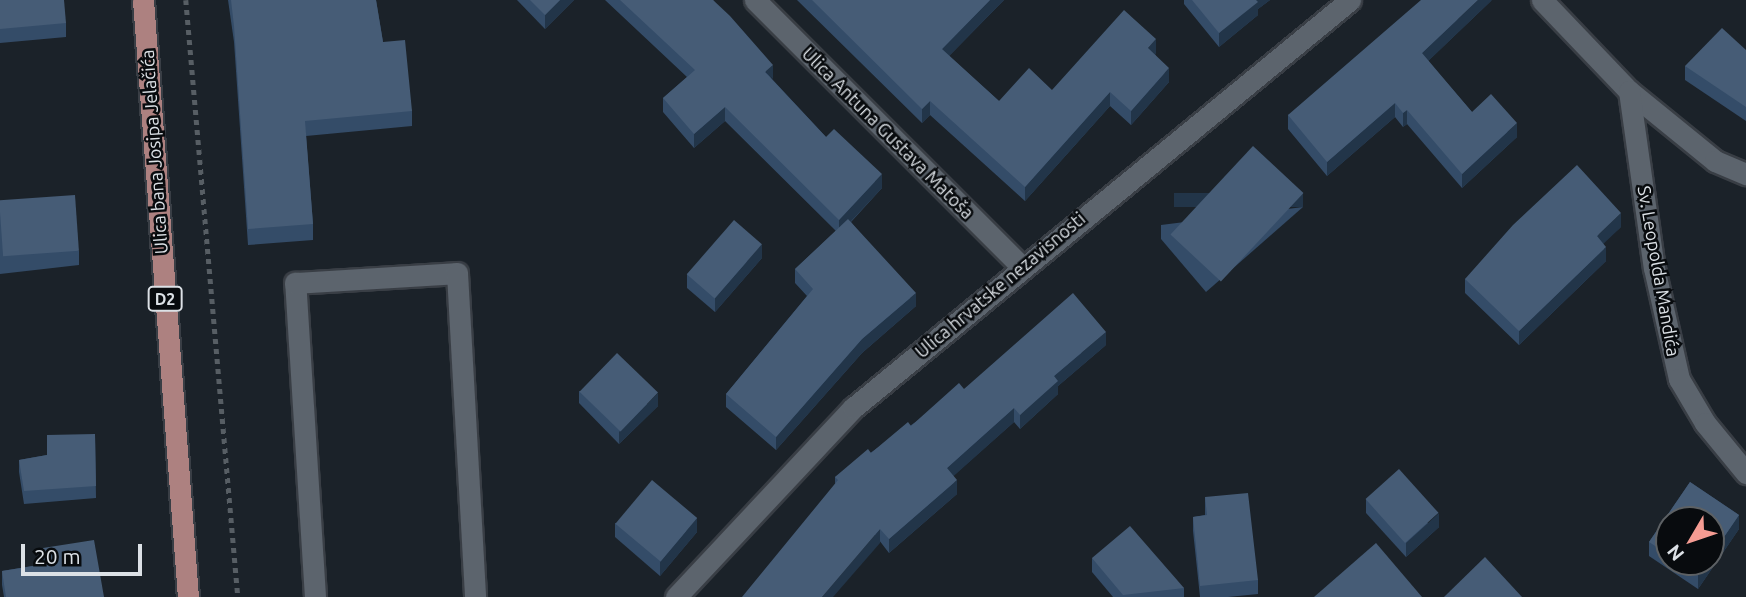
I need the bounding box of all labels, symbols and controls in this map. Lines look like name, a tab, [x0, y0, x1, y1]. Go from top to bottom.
street label: Ulica Antuna Gustava Matoša	[798, 43, 978, 223]
street label: Ulica bana Josipa Jelačića	[136, 49, 172, 255]
street label: Sv. Leopolda Mandića	[1633, 184, 1685, 358]
street label: Ulica hrvatske nezavisnosti	[911, 208, 1089, 362]
road number: D2	[148, 286, 182, 312]
north arrow	[1655, 506, 1725, 576]
scale bar	[24, 530, 145, 574]
text: N	[1662, 541, 1688, 565]
text: 20 m	[34, 544, 81, 568]

